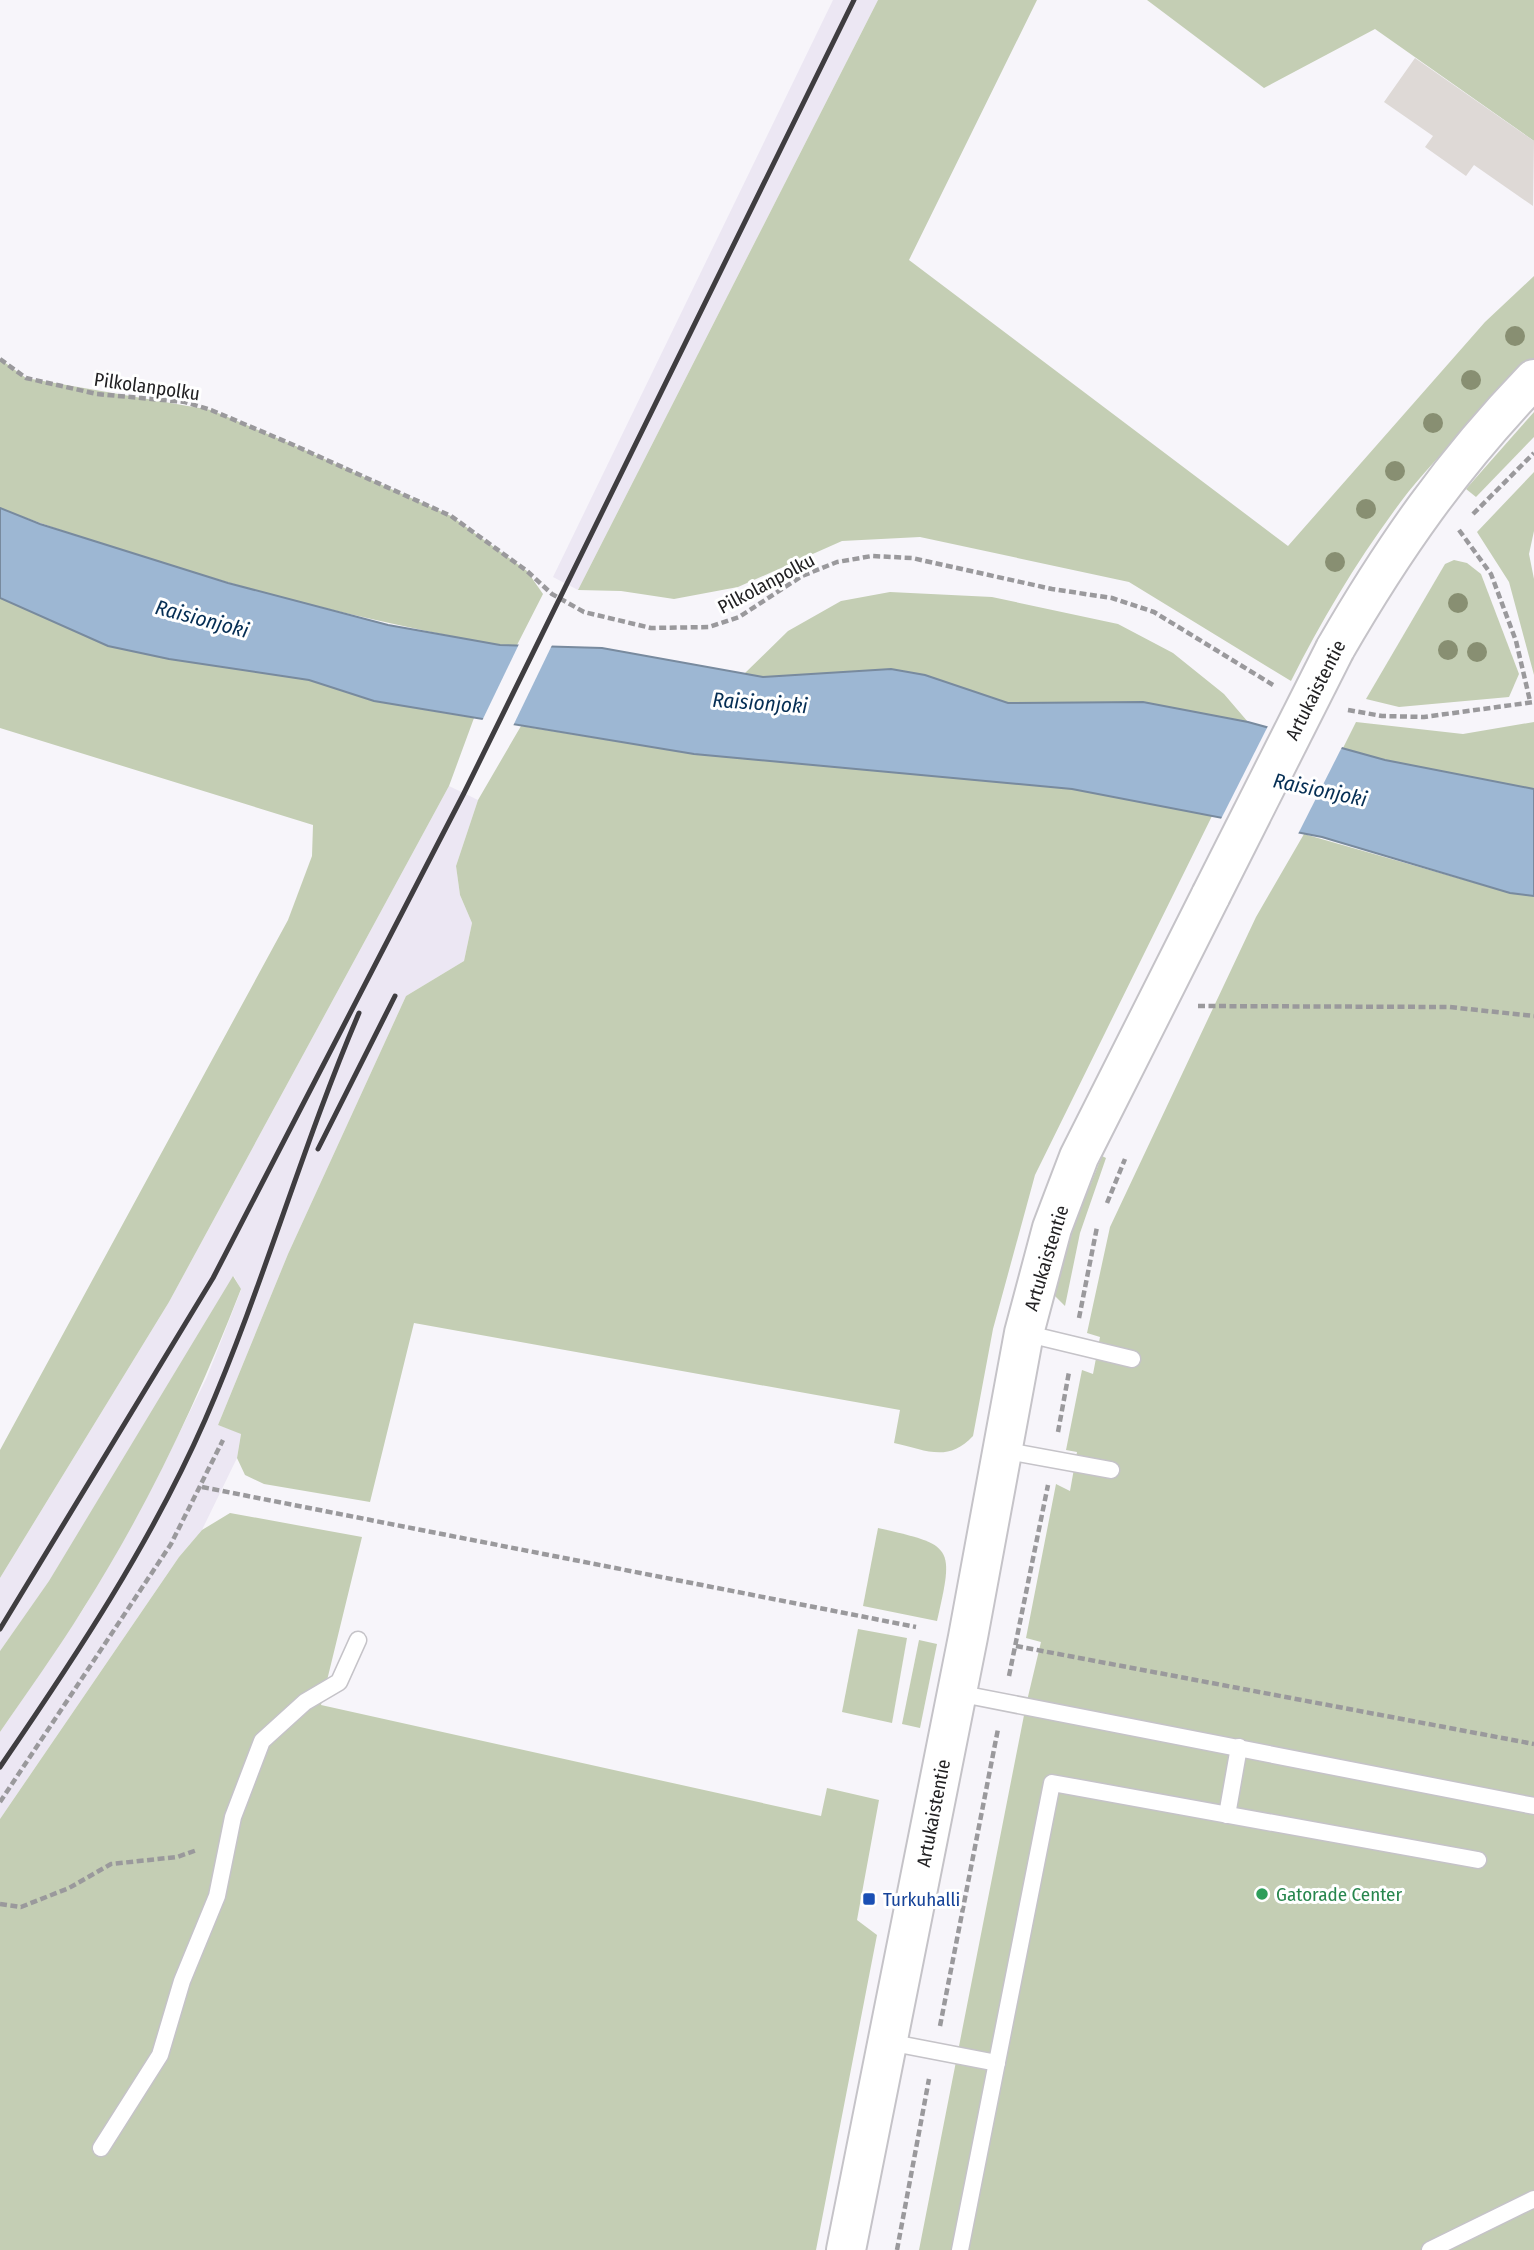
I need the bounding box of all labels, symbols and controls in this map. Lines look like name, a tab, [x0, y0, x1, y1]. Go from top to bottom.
street label: Pilkolanpolku	[93, 368, 201, 405]
street label: Pilkolanpolku	[714, 548, 819, 619]
water label: Raisionjoki	[153, 594, 252, 644]
street label: Artukaistentie	[1280, 636, 1350, 744]
water label: Raisionjoki	[712, 687, 809, 719]
water label: Raisionjoki	[1271, 767, 1370, 813]
street label: Artukaistentie	[1020, 1203, 1073, 1314]
street label: Artukaistentie	[912, 1757, 955, 1869]
place label: Gatorade Center	[1276, 1883, 1402, 1906]
marker: Gatorade Center	[1254, 1886, 1270, 1902]
place label: Turkuhalli	[883, 1888, 960, 1911]
marker: Turkuhalli	[861, 1891, 877, 1907]

